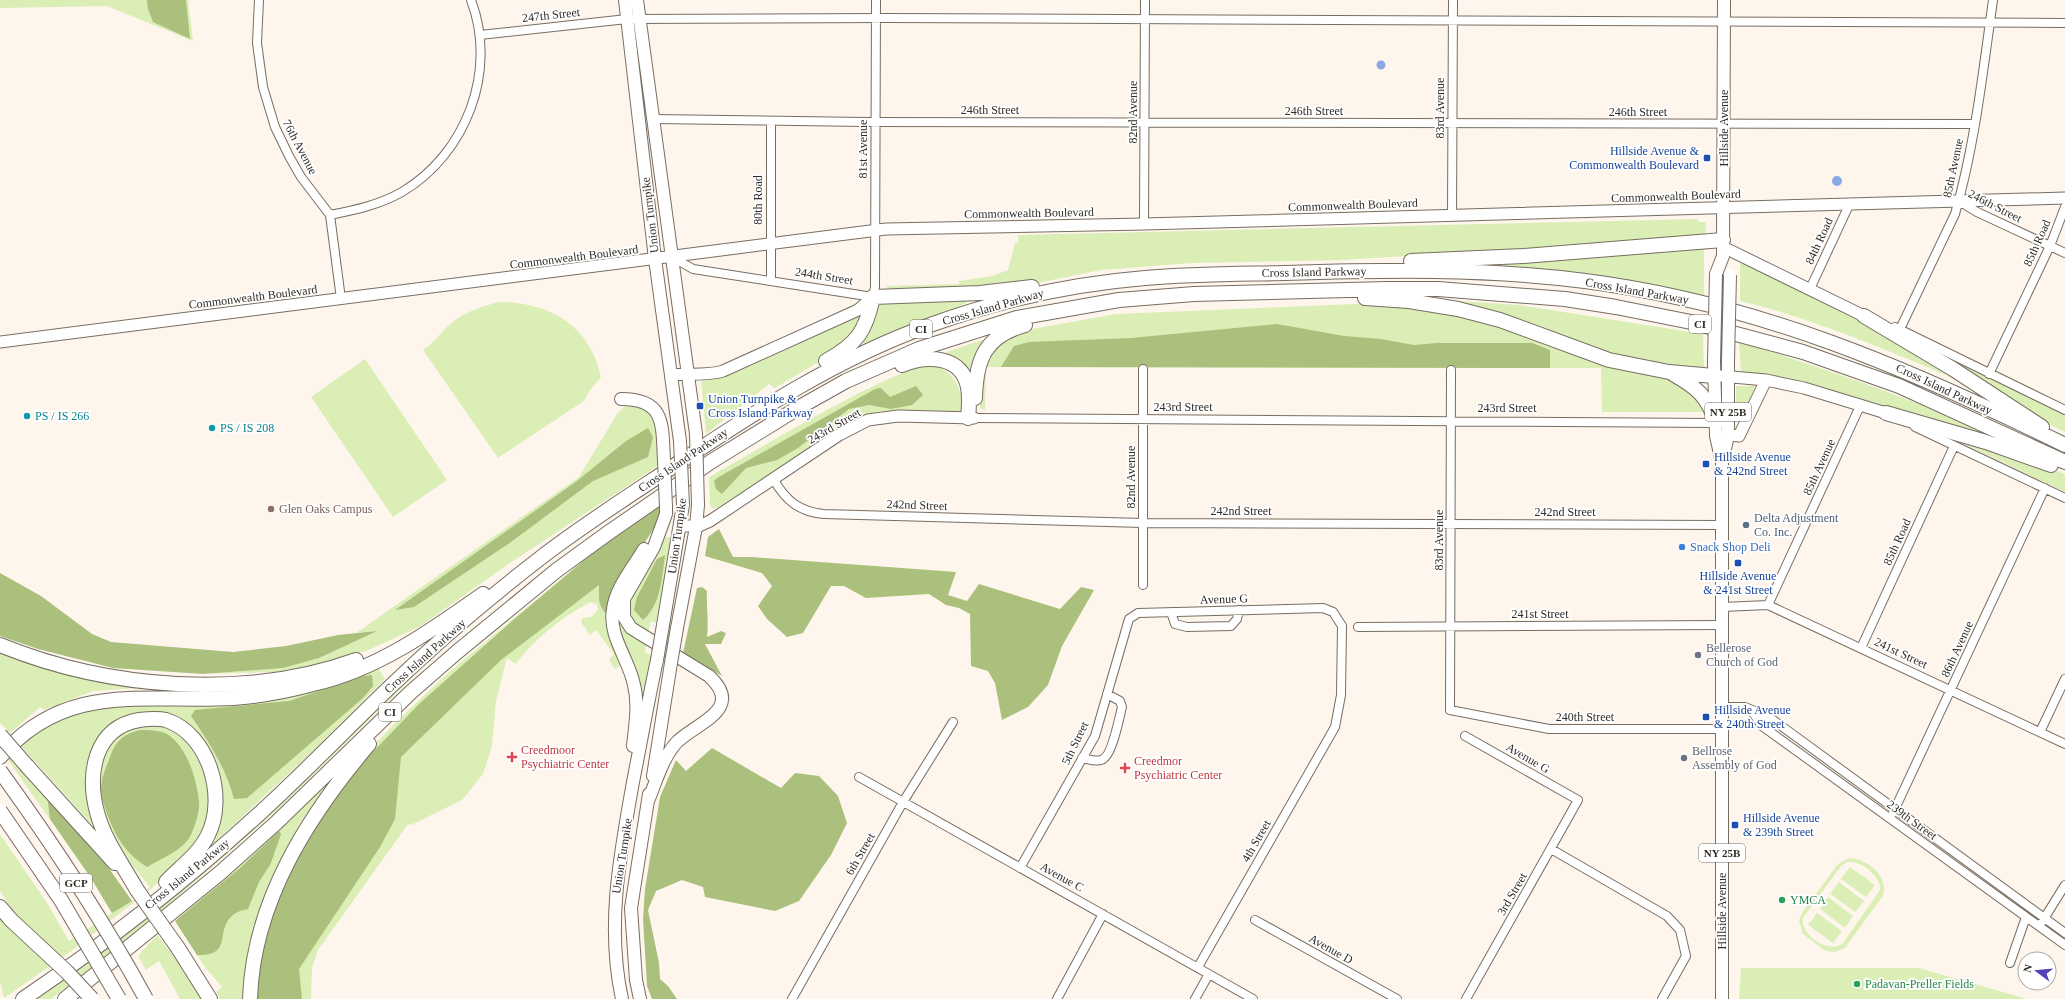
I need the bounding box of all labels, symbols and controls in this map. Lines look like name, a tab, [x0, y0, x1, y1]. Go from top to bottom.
street label: 247th Street	[521, 5, 581, 25]
street label: 83rd Avenue	[1433, 78, 1447, 138]
street label: 82nd Avenue	[1126, 81, 1140, 143]
street label: Hillside Avenue	[1717, 90, 1731, 166]
street label: 246th Street	[961, 103, 1020, 117]
street label: 246th Street	[1285, 104, 1344, 118]
street label: 246th Street	[1609, 105, 1668, 119]
street label: 76th Avenue	[280, 117, 320, 177]
street label: 81st Avenue	[856, 120, 870, 178]
street label: 85th Avenue	[1940, 137, 1966, 199]
place label: Hillside Avenue & Commonwealth Boulevard	[1569, 144, 1700, 172]
marker: Hillside Avenue & Commonwealth Boulevard	[1702, 153, 1712, 163]
street label: 80th Road	[751, 175, 765, 225]
street label: Union Turnpike	[638, 176, 662, 254]
street label: Commonwealth Boulevard	[1611, 187, 1741, 205]
street label: 246th Street	[1966, 187, 2025, 226]
street label: Commonwealth Boulevard	[1288, 196, 1418, 214]
street label: Commonwealth Boulevard	[964, 205, 1094, 221]
street label: 84th Road	[1802, 216, 1836, 266]
street label: 85th Road	[2021, 217, 2053, 269]
street label: Commonwealth Boulevard	[509, 242, 639, 272]
street label: Cross Island Parkway	[1262, 264, 1366, 280]
street label: 244th Street	[794, 265, 855, 288]
street label: Cross Island Parkway	[1584, 275, 1690, 307]
street label: Commonwealth Boulevard	[188, 282, 318, 312]
street label: Cross Island Parkway	[941, 286, 1045, 328]
road number: CI	[1689, 315, 1711, 333]
road number: CI	[910, 320, 932, 338]
street label: Cross Island Parkway	[1894, 361, 1994, 417]
place label: Union Turnpike & Cross Island Parkway	[708, 392, 813, 420]
street label: 243rd Street	[1154, 400, 1213, 414]
marker: Union Turnpike & Cross Island Parkway	[695, 401, 705, 411]
street label: 243rd Street	[1478, 401, 1537, 415]
road number: NY 25B	[1705, 403, 1751, 421]
street label: 243rd Street	[805, 405, 864, 447]
place label: PS / IS 266	[35, 409, 89, 423]
marker: PS / IS 266	[22, 411, 32, 421]
place label: PS / IS 208	[220, 421, 274, 435]
marker: PS / IS 208	[207, 423, 217, 433]
street label: Cross Island Parkway	[636, 425, 730, 495]
street label: 85th Avenue	[1800, 437, 1838, 497]
street label: 82nd Avenue	[1124, 446, 1138, 508]
place label: Hillside Avenue & 242nd Street	[1714, 450, 1791, 478]
marker: Hillside Avenue & 242nd Street	[1701, 459, 1711, 469]
street label: Union Turnpike	[665, 497, 689, 575]
street label: 242nd Street	[886, 497, 948, 513]
place label: Glen Oaks Campus	[279, 502, 373, 516]
marker: Glen Oaks Campus	[266, 504, 276, 514]
street label: 242nd Street	[1211, 504, 1272, 518]
street label: 242nd Street	[1535, 505, 1596, 519]
street label: 83rd Avenue	[1432, 510, 1446, 570]
place label: Delta Adjustment Co. Inc.	[1754, 511, 1839, 539]
street label: 85th Road	[1880, 517, 1914, 567]
marker: Delta Adjustment Co. Inc.	[1741, 520, 1751, 530]
place label: Snack Shop Deli	[1690, 540, 1771, 554]
marker: Snack Shop Deli	[1677, 542, 1687, 552]
marker: Hillside Avenue & 241st Street	[1733, 558, 1743, 568]
place label: Hillside Avenue & 241st Street	[1700, 569, 1776, 597]
street label: Avenue G	[1200, 591, 1249, 607]
street label: 241st Street	[1512, 607, 1569, 621]
street label: Cross Island Parkway	[381, 616, 469, 696]
street label: 86th Avenue	[1938, 619, 1976, 679]
street label: 241st Street	[1872, 635, 1930, 672]
place label: Bellerose Church of God	[1706, 641, 1778, 669]
marker: Bellerose Church of God	[1693, 650, 1703, 660]
road number: CI	[379, 703, 401, 721]
place label: Hillside Avenue & 240th Street	[1714, 703, 1791, 731]
street label: 240th Street	[1556, 710, 1615, 724]
marker: Hillside Avenue & 240th Street	[1701, 712, 1711, 722]
street label: 5th Street	[1059, 719, 1092, 767]
street label: Avenue G	[1504, 740, 1553, 776]
place label: Creedmoor Psychiatric Center	[521, 743, 609, 771]
place label: Bellrose Assembly of God	[1692, 744, 1777, 772]
marker: Creedmoor Psychiatric Center	[506, 751, 518, 763]
marker: Bellrose Assembly of God	[1679, 753, 1689, 763]
place label: Creedmor Psychiatric Center	[1134, 754, 1222, 782]
marker: Creedmor Psychiatric Center	[1119, 762, 1131, 774]
street label: 239th Street	[1884, 797, 1940, 843]
place label: Hillside Avenue & 239th Street	[1743, 811, 1820, 839]
street label: Union Turnpike	[609, 817, 635, 895]
street label: 4th Street	[1238, 817, 1274, 865]
marker: Hillside Avenue & 239th Street	[1730, 820, 1740, 830]
street label: 6th Street	[842, 830, 878, 878]
street label: Cross Island Parkway	[142, 836, 232, 912]
road number: NY 25B	[1699, 844, 1745, 862]
street label: Avenue C	[1038, 859, 1086, 895]
street label: 3rd Street	[1494, 870, 1530, 918]
street label: Hillside Avenue	[1715, 873, 1729, 949]
road number: GCP	[60, 874, 92, 892]
place label: YMCA	[1790, 893, 1826, 907]
marker: YMCA	[1777, 895, 1787, 905]
street label: Avenue D	[1307, 931, 1356, 967]
north arrow	[2017, 951, 2057, 991]
text: N	[2021, 963, 2034, 974]
place label: Padavan-Preller Fields	[1865, 977, 1974, 991]
marker: Padavan-Preller Fields	[1852, 979, 1862, 989]

